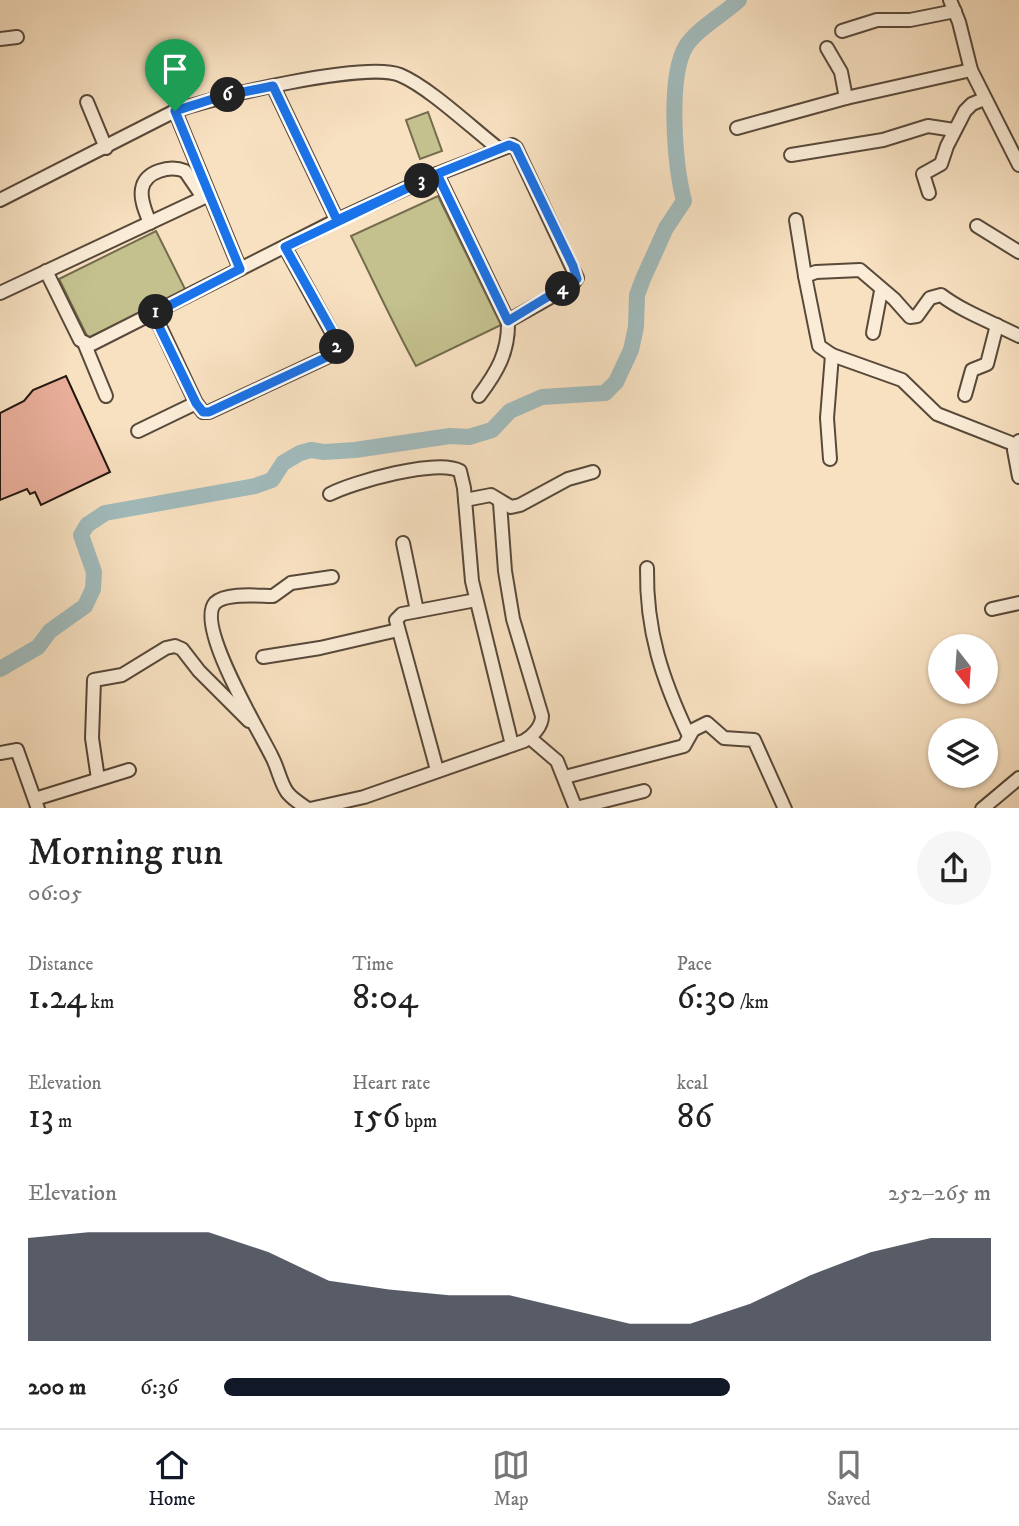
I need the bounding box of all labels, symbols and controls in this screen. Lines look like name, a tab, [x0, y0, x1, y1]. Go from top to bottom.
pin	[145, 39, 205, 111]
icon: arrive	[156, 50, 194, 88]
pin: 6	[210, 78, 246, 112]
text: 6	[223, 83, 232, 106]
pin: 3	[404, 164, 440, 198]
text: 3	[418, 169, 425, 192]
pin: 4	[546, 272, 580, 306]
text: 4	[557, 277, 568, 300]
pin: 1	[138, 294, 174, 330]
text: 1	[152, 300, 159, 323]
pin: 2	[320, 330, 354, 364]
text: 2	[332, 335, 341, 358]
north arrow	[928, 634, 998, 704]
map controls	[928, 634, 998, 788]
button: layers	[928, 718, 998, 788]
text: Morning run	[28, 829, 223, 877]
button: share	[917, 831, 991, 905]
text: 06:05	[28, 879, 82, 908]
text: Distance	[28, 953, 93, 976]
text: Time	[352, 953, 394, 976]
text: Pace	[677, 953, 712, 976]
text: 1.24	[28, 976, 86, 1020]
text: 8:04	[352, 976, 418, 1020]
text: 6:30	[677, 976, 736, 1020]
text: km	[86, 991, 114, 1014]
text: /km	[736, 991, 769, 1014]
text: Elevation	[28, 1072, 102, 1095]
text: Heart rate	[352, 1072, 430, 1095]
text: kcal	[677, 1072, 708, 1095]
text: 13	[28, 1095, 54, 1139]
text: 156	[352, 1095, 401, 1139]
text: 86	[677, 1095, 712, 1139]
text: m	[54, 1110, 72, 1133]
text: bpm	[401, 1110, 437, 1133]
text: Elevation	[28, 1179, 117, 1208]
text: 252–265 m	[888, 1179, 991, 1208]
text: 200 m	[28, 1373, 86, 1402]
text: 6:36	[140, 1373, 179, 1402]
tab: Home	[148, 1446, 195, 1511]
tab: Map	[492, 1446, 530, 1511]
tab: Saved	[827, 1446, 871, 1511]

